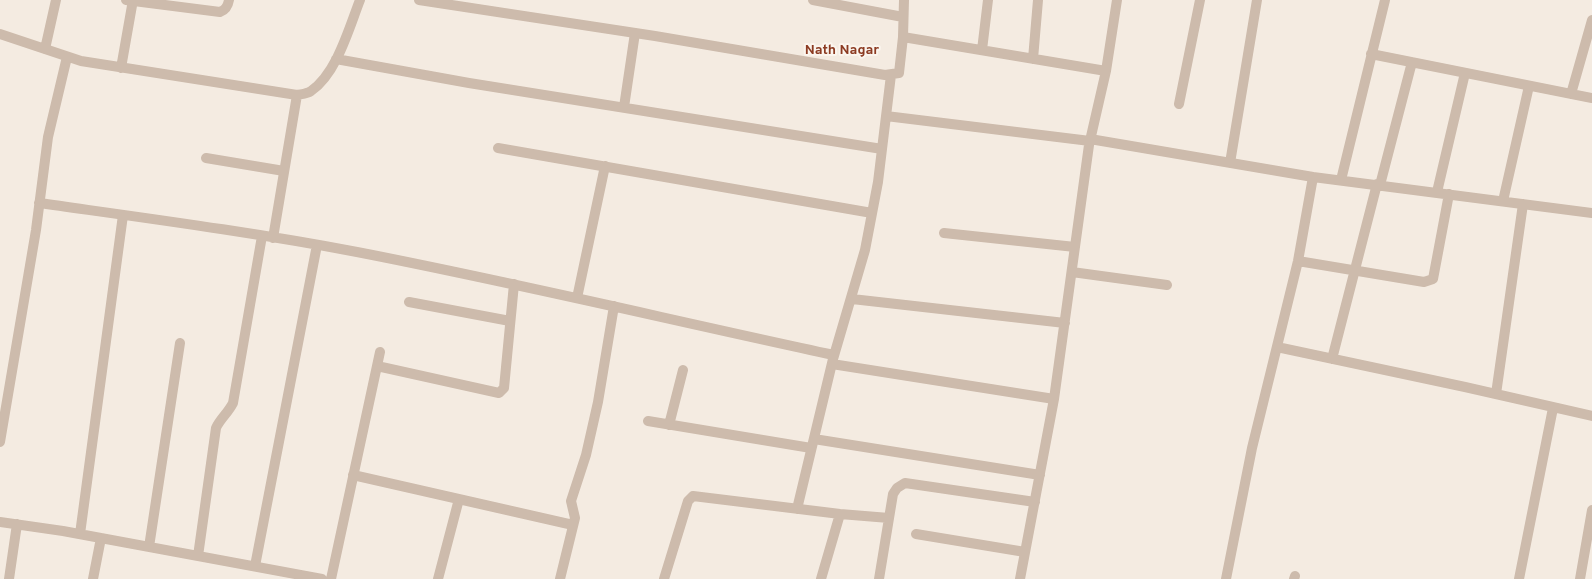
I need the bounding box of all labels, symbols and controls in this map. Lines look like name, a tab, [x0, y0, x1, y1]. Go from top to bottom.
district label: Nath Nagar	[805, 43, 879, 59]

